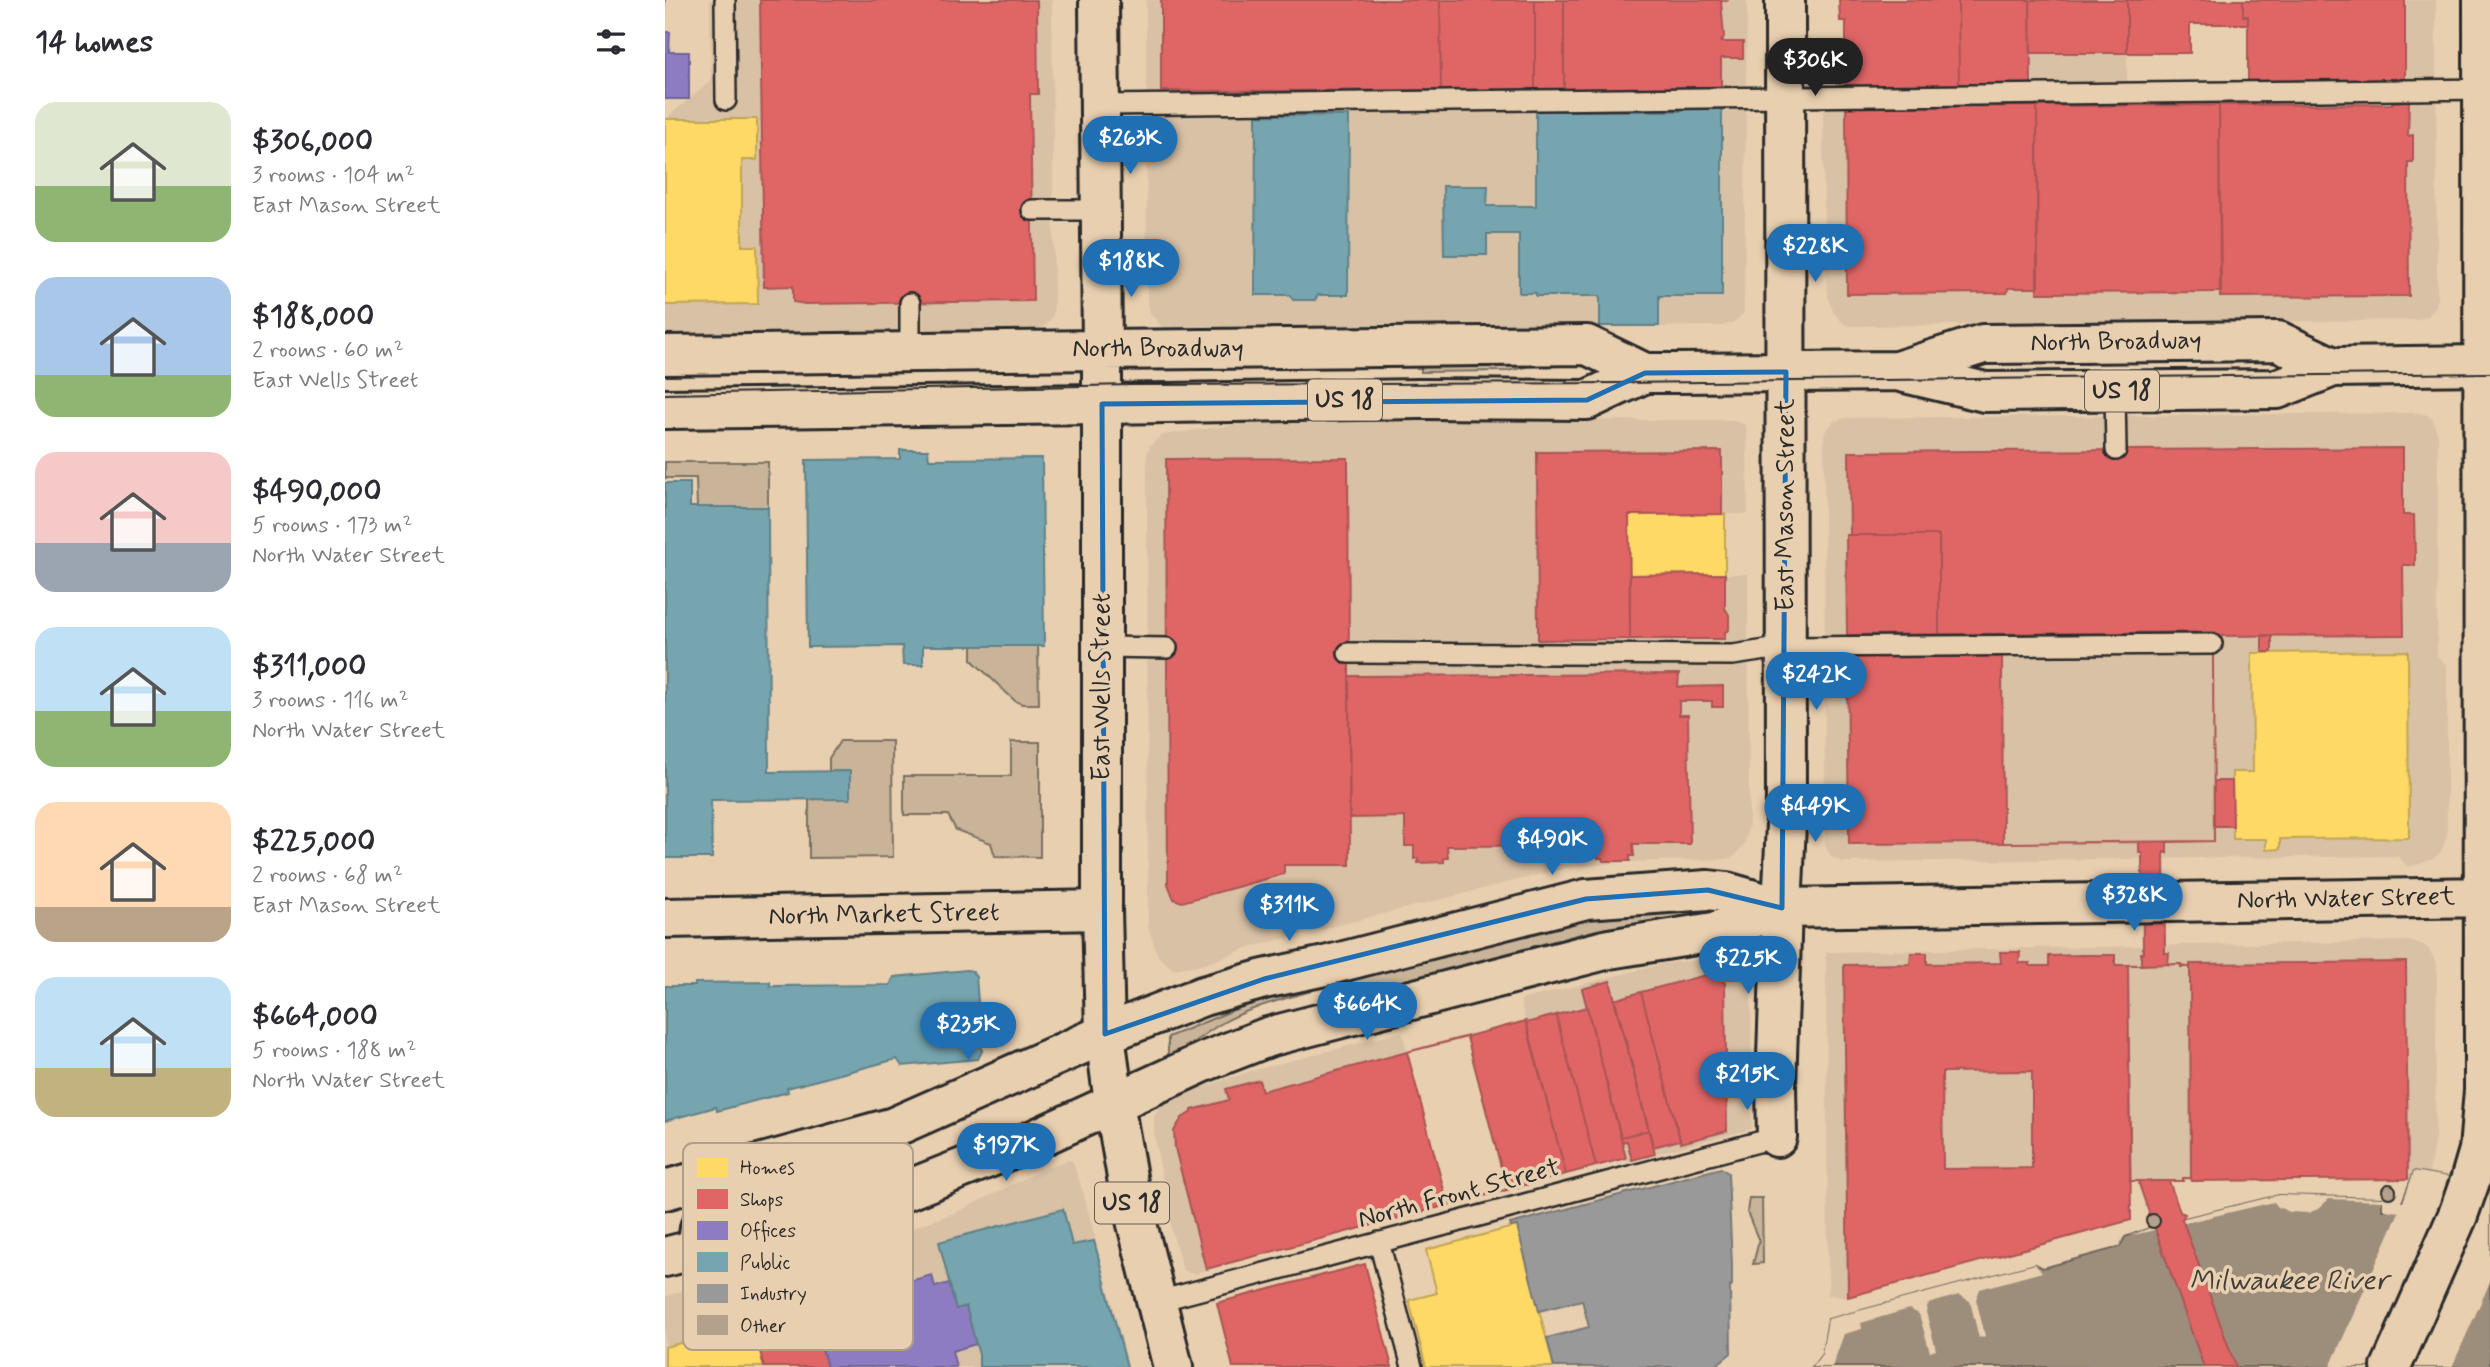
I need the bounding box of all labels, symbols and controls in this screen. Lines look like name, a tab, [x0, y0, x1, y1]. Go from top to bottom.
text: 14 homes	[35, 23, 153, 62]
icon: filters	[592, 23, 630, 61]
pin: $306K	[1766, 38, 1864, 98]
text: $306K	[1783, 46, 1847, 76]
pin: $263K	[1081, 116, 1179, 176]
text: $306,000	[252, 122, 373, 161]
text: $263K	[1098, 124, 1162, 154]
icon: home	[91, 130, 175, 214]
text: 3 rooms · 104 m²	[252, 161, 415, 191]
text: East Mason Street	[252, 191, 441, 221]
pin: $228K	[1766, 224, 1864, 284]
text: $228K	[1782, 232, 1848, 262]
pin: $188K	[1082, 240, 1180, 299]
text: $188K	[1098, 247, 1164, 277]
text: $188,000	[252, 297, 374, 336]
icon: home	[91, 305, 175, 389]
street label: North Broadway	[2030, 324, 2202, 360]
street label: North Broadway	[1072, 332, 1244, 366]
text: 2 rooms · 60 m²	[252, 336, 404, 366]
text: East Wells Street	[252, 366, 418, 396]
road number: US 18	[2085, 370, 2159, 412]
road number: US 18	[1308, 380, 1382, 421]
street label: East Mason Street	[1769, 398, 1803, 612]
text: $490,000	[252, 472, 381, 511]
icon: home	[91, 480, 175, 564]
text: 5 rooms · 173 m²	[252, 511, 412, 541]
text: North Water Street	[252, 541, 445, 571]
street label: East Wells Street	[1085, 593, 1119, 781]
text: $311,000	[252, 647, 366, 686]
pin: $242K	[1767, 652, 1865, 712]
icon: home	[91, 655, 175, 739]
text: $242K	[1782, 660, 1850, 690]
text: 3 rooms · 116 m²	[252, 686, 409, 716]
text: North Water Street	[252, 716, 445, 746]
pin: $449K	[1766, 784, 1864, 844]
text: $449K	[1780, 792, 1850, 822]
pin: $490K	[1503, 818, 1601, 877]
text: $225,000	[252, 822, 375, 861]
text: $490K	[1517, 825, 1587, 855]
icon: home	[91, 830, 175, 914]
text: 2 rooms · 68 m²	[252, 861, 403, 891]
pin: $328K	[2085, 874, 2183, 933]
street label: North Water Street	[2237, 880, 2455, 918]
text: $328K	[2102, 881, 2166, 911]
pin: $311K	[1240, 884, 1338, 943]
text: East Mason Street	[252, 891, 441, 921]
text: $311K	[1260, 891, 1319, 921]
street label: North Market Street	[768, 896, 1000, 934]
pin: $225K	[1699, 936, 1797, 996]
text: $225K	[1715, 944, 1781, 974]
pin: $664K	[1318, 982, 1416, 1042]
text: $664K	[1333, 990, 1401, 1020]
text: $664,000	[252, 997, 378, 1036]
pin: $235K	[919, 1002, 1017, 1062]
icon: home	[91, 1005, 175, 1089]
text: $235K	[936, 1010, 1000, 1040]
text: 5 rooms · 188 m²	[252, 1036, 416, 1066]
pin: $215K	[1698, 1052, 1796, 1112]
text: $215K	[1715, 1060, 1779, 1090]
text: North Water Street	[252, 1066, 445, 1096]
pin: $197K	[957, 1124, 1055, 1183]
text: $197K	[973, 1131, 1039, 1161]
legend	[683, 1143, 913, 1350]
street label: North Front Street	[1354, 1151, 1564, 1237]
text: Homes	[740, 1156, 795, 1181]
road number: US 18	[1095, 1182, 1169, 1224]
text: Shops	[740, 1188, 783, 1213]
text: Offices	[740, 1219, 796, 1244]
text: Public	[740, 1251, 791, 1276]
water label: Milwaukee River	[2189, 1263, 2393, 1300]
text: Industry	[740, 1282, 807, 1307]
text: Other	[740, 1314, 786, 1339]

